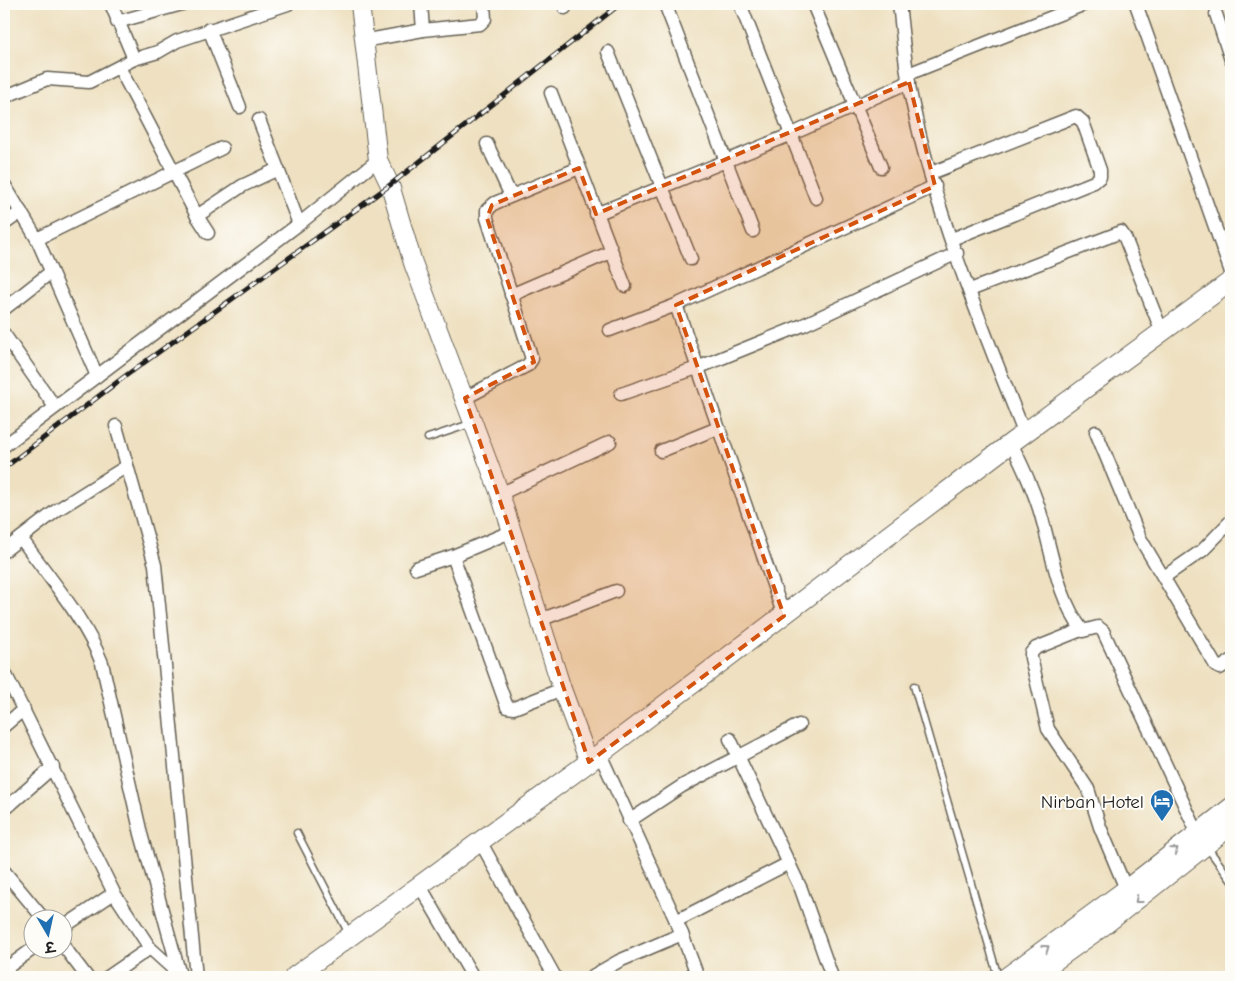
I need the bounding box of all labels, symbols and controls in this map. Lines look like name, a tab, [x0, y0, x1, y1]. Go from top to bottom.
hotel icon: Nirban Hotel	[1149, 788, 1175, 822]
place label: Nirban Hotel	[1041, 791, 1144, 813]
one-way arrow	[1169, 848, 1178, 856]
one-way arrow	[1135, 894, 1144, 902]
north arrow	[22, 908, 72, 958]
text: उ	[42, 937, 58, 956]
one-way arrow	[1040, 946, 1049, 954]

